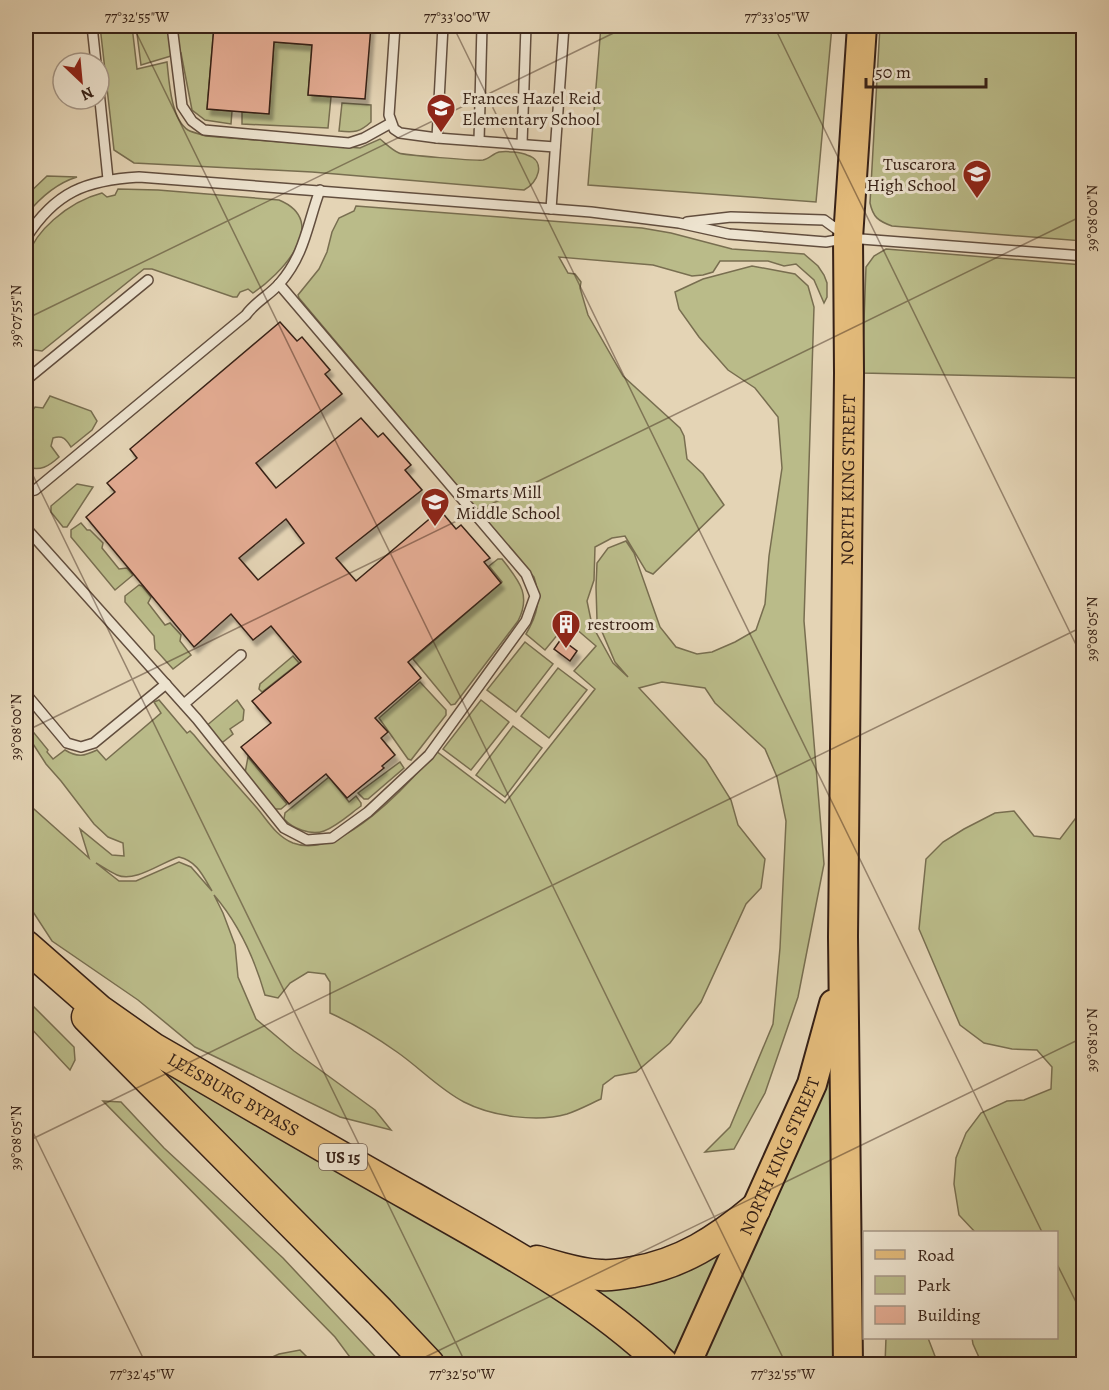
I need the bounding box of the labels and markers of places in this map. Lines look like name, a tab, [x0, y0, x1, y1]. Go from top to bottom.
place label: Frances Hazel Reid Elementary School	[462, 86, 602, 131]
school or university icon: Frances Hazel Reid Elementary School	[425, 92, 457, 134]
place label: Tuscarora High School	[867, 152, 957, 197]
school or university icon: Tuscarora High School	[961, 158, 993, 200]
place label: Smarts Mill Middle School	[456, 480, 561, 525]
school or university icon: Smarts Mill Middle School	[419, 486, 451, 528]
building icon: restroom	[550, 608, 582, 650]
place label: restroom	[587, 612, 655, 636]

